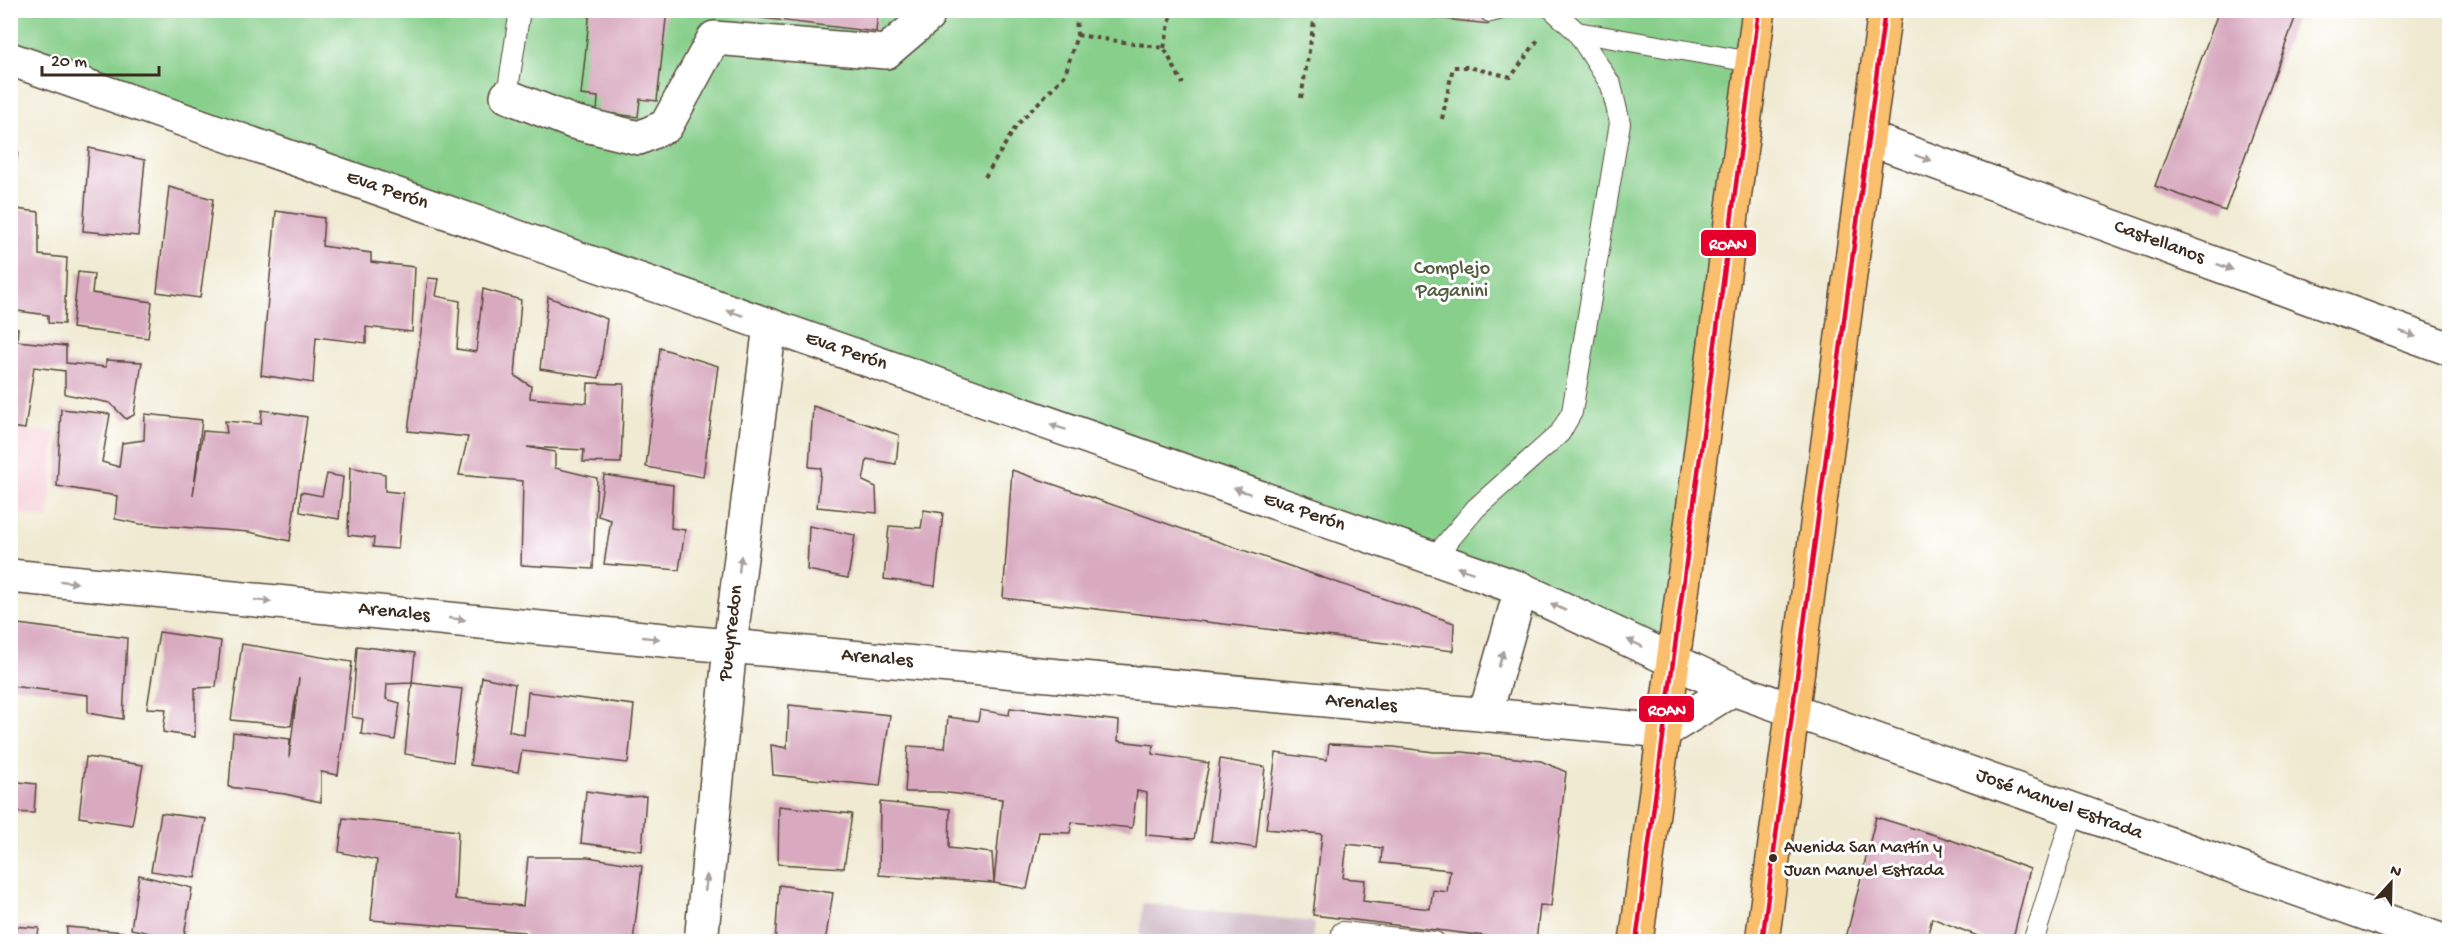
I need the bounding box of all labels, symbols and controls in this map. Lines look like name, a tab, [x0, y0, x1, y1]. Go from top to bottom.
scale bar	[42, 39, 159, 77]
text: 20 m	[51, 52, 87, 73]
one-way arrow	[1914, 153, 1932, 163]
street label: Eva Perón	[343, 166, 432, 216]
street label: Castellanos	[2110, 216, 2208, 270]
line badge: ROAN	[1700, 229, 1757, 257]
text: ROAN	[1708, 237, 1748, 256]
park label: Complejo Paganini	[1414, 258, 1490, 304]
one-way arrow	[2216, 263, 2234, 273]
one-way arrow	[726, 308, 744, 317]
street label: Eva Perón	[802, 327, 891, 377]
one-way arrow	[2400, 329, 2418, 339]
one-way arrow	[1049, 421, 1067, 431]
one-way arrow	[1233, 486, 1251, 496]
street label: Eva Perón	[1260, 488, 1349, 538]
one-way arrow	[736, 555, 745, 574]
one-way arrow	[1456, 565, 1474, 575]
one-way arrow	[59, 577, 78, 587]
street label: Pueyrredon	[715, 583, 749, 683]
one-way arrow	[253, 596, 272, 606]
street label: Arenales	[357, 598, 432, 628]
one-way arrow	[1549, 602, 1567, 612]
one-way arrow	[447, 614, 466, 624]
one-way arrow	[642, 633, 661, 643]
one-way arrow	[1626, 638, 1643, 647]
street label: Arenales	[840, 644, 914, 674]
one-way arrow	[1497, 650, 1506, 668]
street label: Arenales	[1324, 689, 1398, 719]
line badge: ROAN	[1638, 695, 1695, 723]
text: ROAN	[1647, 703, 1687, 722]
street label: José Manuel Estrada	[1972, 764, 2146, 846]
place label: Avenida San Martín y Juan Manuel Estrada	[1784, 838, 1945, 882]
marker: Avenida San Martín y Juan Manuel Estrada	[1767, 852, 1779, 864]
north arrow	[2361, 853, 2421, 913]
text: N	[2387, 862, 2404, 883]
one-way arrow	[701, 874, 711, 893]

